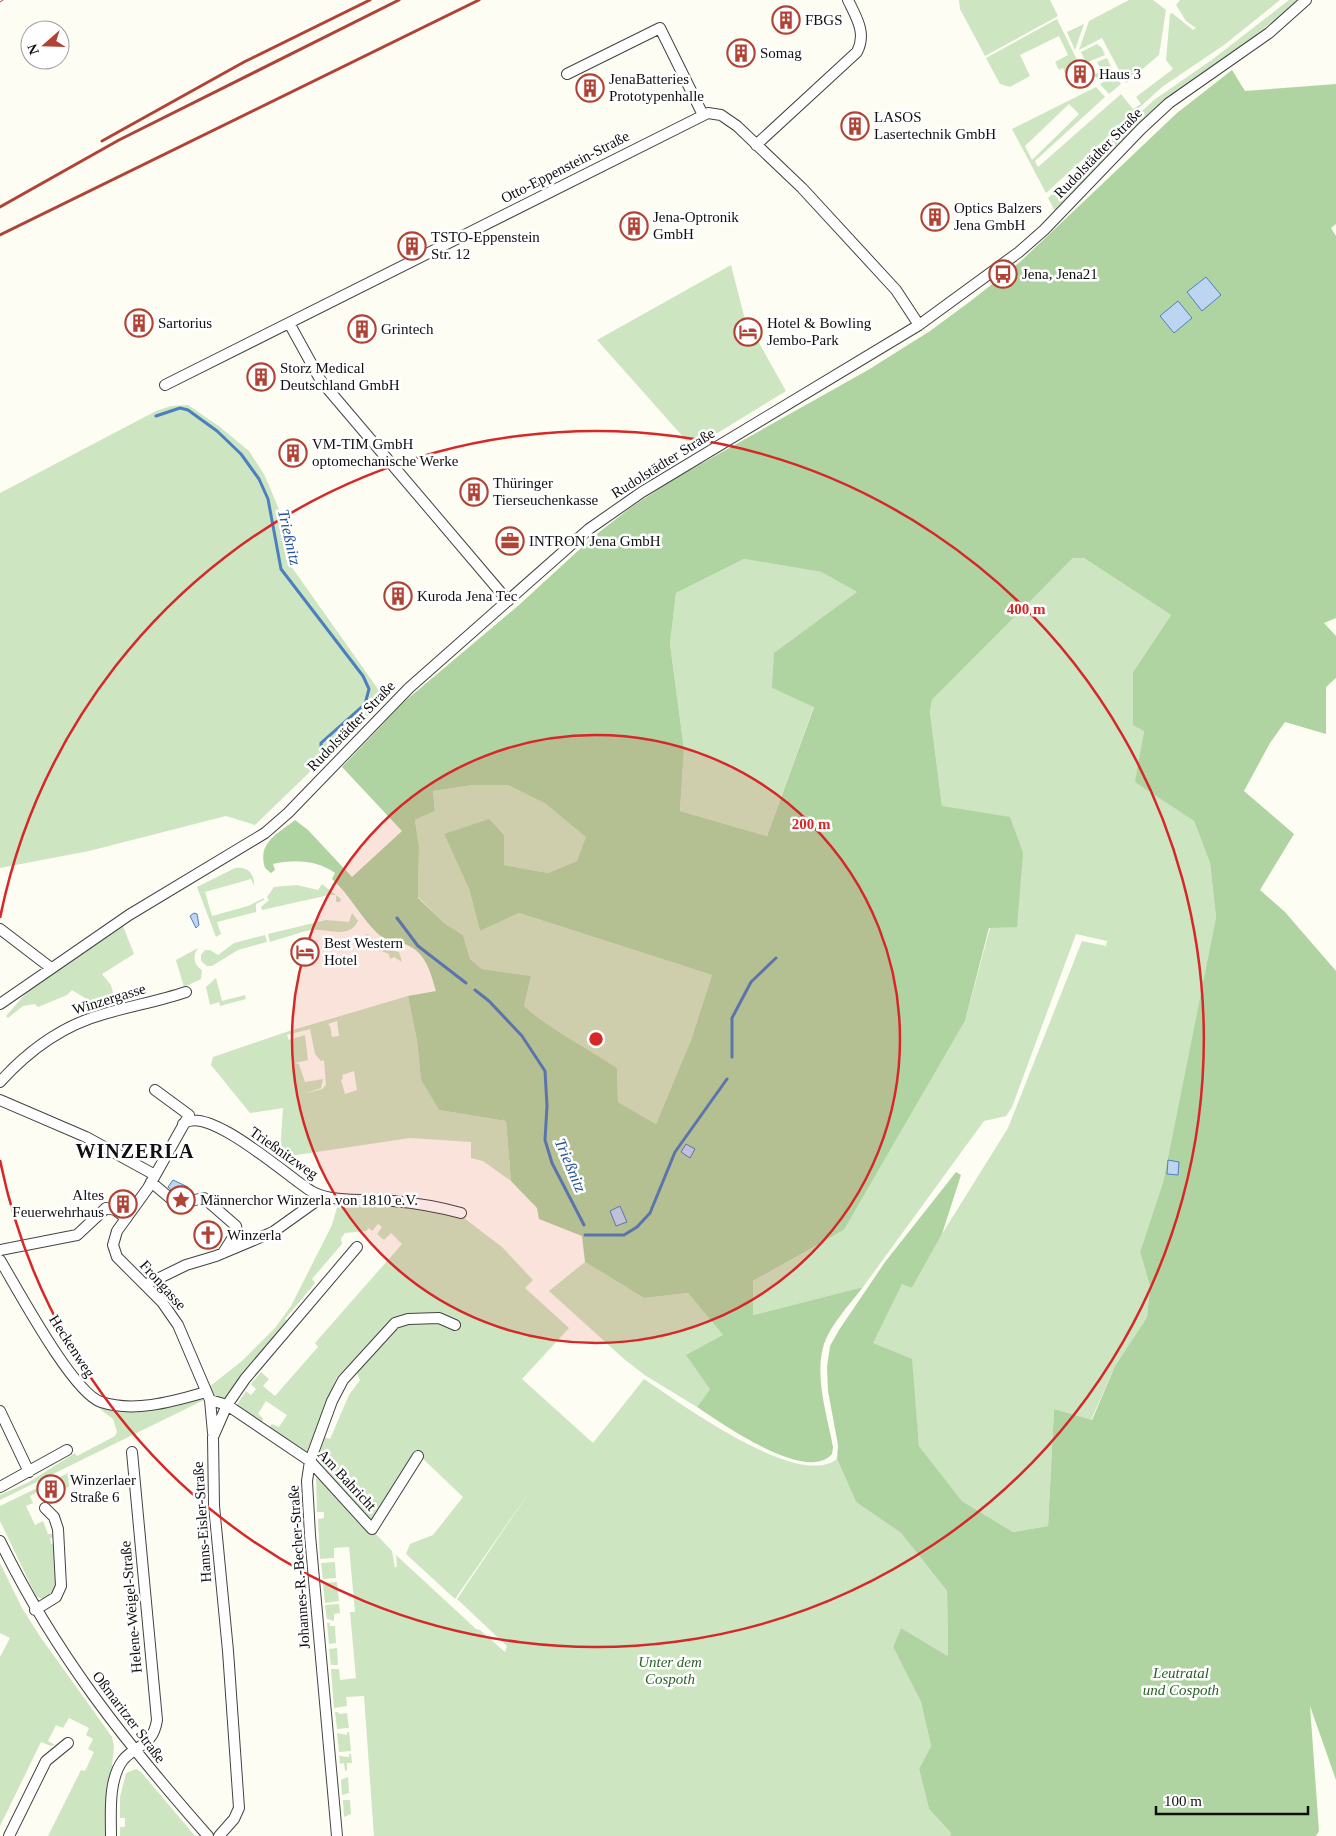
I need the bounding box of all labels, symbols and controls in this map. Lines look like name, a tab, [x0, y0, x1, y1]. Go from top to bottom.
building icon: FBGS	[771, 5, 801, 35]
place label: FBGS	[805, 12, 843, 28]
north arrow	[20, 20, 70, 70]
building icon: Somag	[726, 38, 756, 68]
text: N	[24, 42, 42, 57]
place label: Somag	[760, 45, 802, 61]
building icon: Haus 3	[1065, 59, 1095, 89]
place label: Haus 3	[1099, 66, 1141, 82]
place label: JenaBatteries Prototypenhalle	[609, 71, 704, 104]
building icon: JenaBatteries Prototypenhalle	[575, 73, 605, 103]
street label: Rudolstädter Straße	[1051, 104, 1145, 201]
place label: LASOS Lasertechnik GmbH	[874, 109, 996, 142]
building icon: LASOS Lasertechnik GmbH	[840, 111, 870, 141]
street label: Otto-Eppenstein-Straße	[498, 128, 632, 206]
place label: Optics Balzers Jena GmbH	[954, 200, 1042, 233]
building icon: Optics Balzers Jena GmbH	[920, 202, 950, 232]
place label: Jena-Optronik GmbH	[653, 209, 739, 242]
building icon: Jena-Optronik GmbH	[619, 211, 649, 241]
place label: TSTO-Eppenstein Str. 12	[431, 229, 540, 262]
building icon: TSTO-Eppenstein Str. 12	[397, 231, 427, 261]
bus stop icon: Jena, Jena21	[988, 259, 1018, 289]
place label: Jena, Jena21	[1022, 266, 1098, 282]
building icon: Sartorius	[124, 308, 154, 338]
building icon: Grintech	[347, 314, 377, 344]
place label: Sartorius	[158, 315, 212, 331]
place label: Hotel & Bowling Jembo-Park	[767, 315, 872, 348]
hotel icon: Hotel & Bowling Jembo-Park	[733, 317, 763, 347]
place label: Grintech	[381, 321, 434, 337]
place label: Storz Medical Deutschland GmbH	[280, 360, 400, 393]
building icon: Storz Medical Deutschland GmbH	[246, 362, 276, 392]
street label: Rudolstädter Straße	[608, 425, 718, 501]
place label: VM-TIM GmbH optomechanische Werke	[312, 436, 459, 469]
building icon: VM-TIM GmbH optomechanische Werke	[278, 438, 308, 468]
place label: Thüringer Tierseuchenkasse	[493, 475, 599, 508]
building icon: Thüringer Tierseuchenkasse	[459, 477, 489, 507]
water label: Trießnitz	[275, 507, 304, 568]
office icon: INTRON Jena GmbH	[495, 526, 525, 556]
place label: INTRON Jena GmbH	[529, 533, 661, 549]
building icon: Kuroda Jena Tec	[383, 581, 413, 611]
place label: Kuroda Jena Tec	[417, 588, 518, 604]
text: 400 m	[1007, 601, 1046, 617]
street label: Rudolstädter Straße	[304, 677, 398, 774]
text: 200 m	[792, 816, 831, 832]
place label: Best Western Hotel	[324, 935, 403, 968]
hotel icon: Best Western Hotel	[290, 937, 320, 967]
street label: Winzergasse	[70, 980, 148, 1018]
centre of rings	[587, 1030, 605, 1048]
street label: Trießnitzweg	[247, 1124, 322, 1183]
water label: Trießnitz	[552, 1136, 590, 1195]
district label: WINZERLA	[75, 1140, 195, 1162]
place icon: Männerchor Winzerla von 1810 e.V.	[166, 1185, 196, 1215]
place label: Altes Feuerwehrhaus	[12, 1187, 104, 1220]
building icon: Altes Feuerwehrhaus	[108, 1189, 138, 1219]
place label: Männerchor Winzerla von 1810 e.V.	[200, 1192, 418, 1208]
church icon: Winzerla	[193, 1220, 223, 1250]
place label: Winzerla	[227, 1227, 282, 1243]
street label: Frongasse	[137, 1257, 190, 1313]
street label: Heckenweg	[46, 1312, 98, 1380]
street label: Am Bahricht	[315, 1446, 380, 1515]
street label: Hanns-Eisler-Straße	[190, 1461, 214, 1583]
place label: Winzerlaer Straße 6	[70, 1472, 136, 1505]
building icon: Winzerlaer Straße 6	[36, 1474, 66, 1504]
street label: Johannes-R.-Becher-Straße	[285, 1484, 313, 1649]
street label: Helene-Weigel-Straße	[117, 1540, 145, 1674]
park label: Unter dem Cospoth	[638, 1654, 702, 1687]
park label: Leutratal und Cospoth	[1143, 1665, 1219, 1698]
street label: Oßmaritzer Straße	[89, 1668, 169, 1766]
scale bar	[1156, 1784, 1308, 1816]
text: 100 m	[1164, 1793, 1202, 1809]

